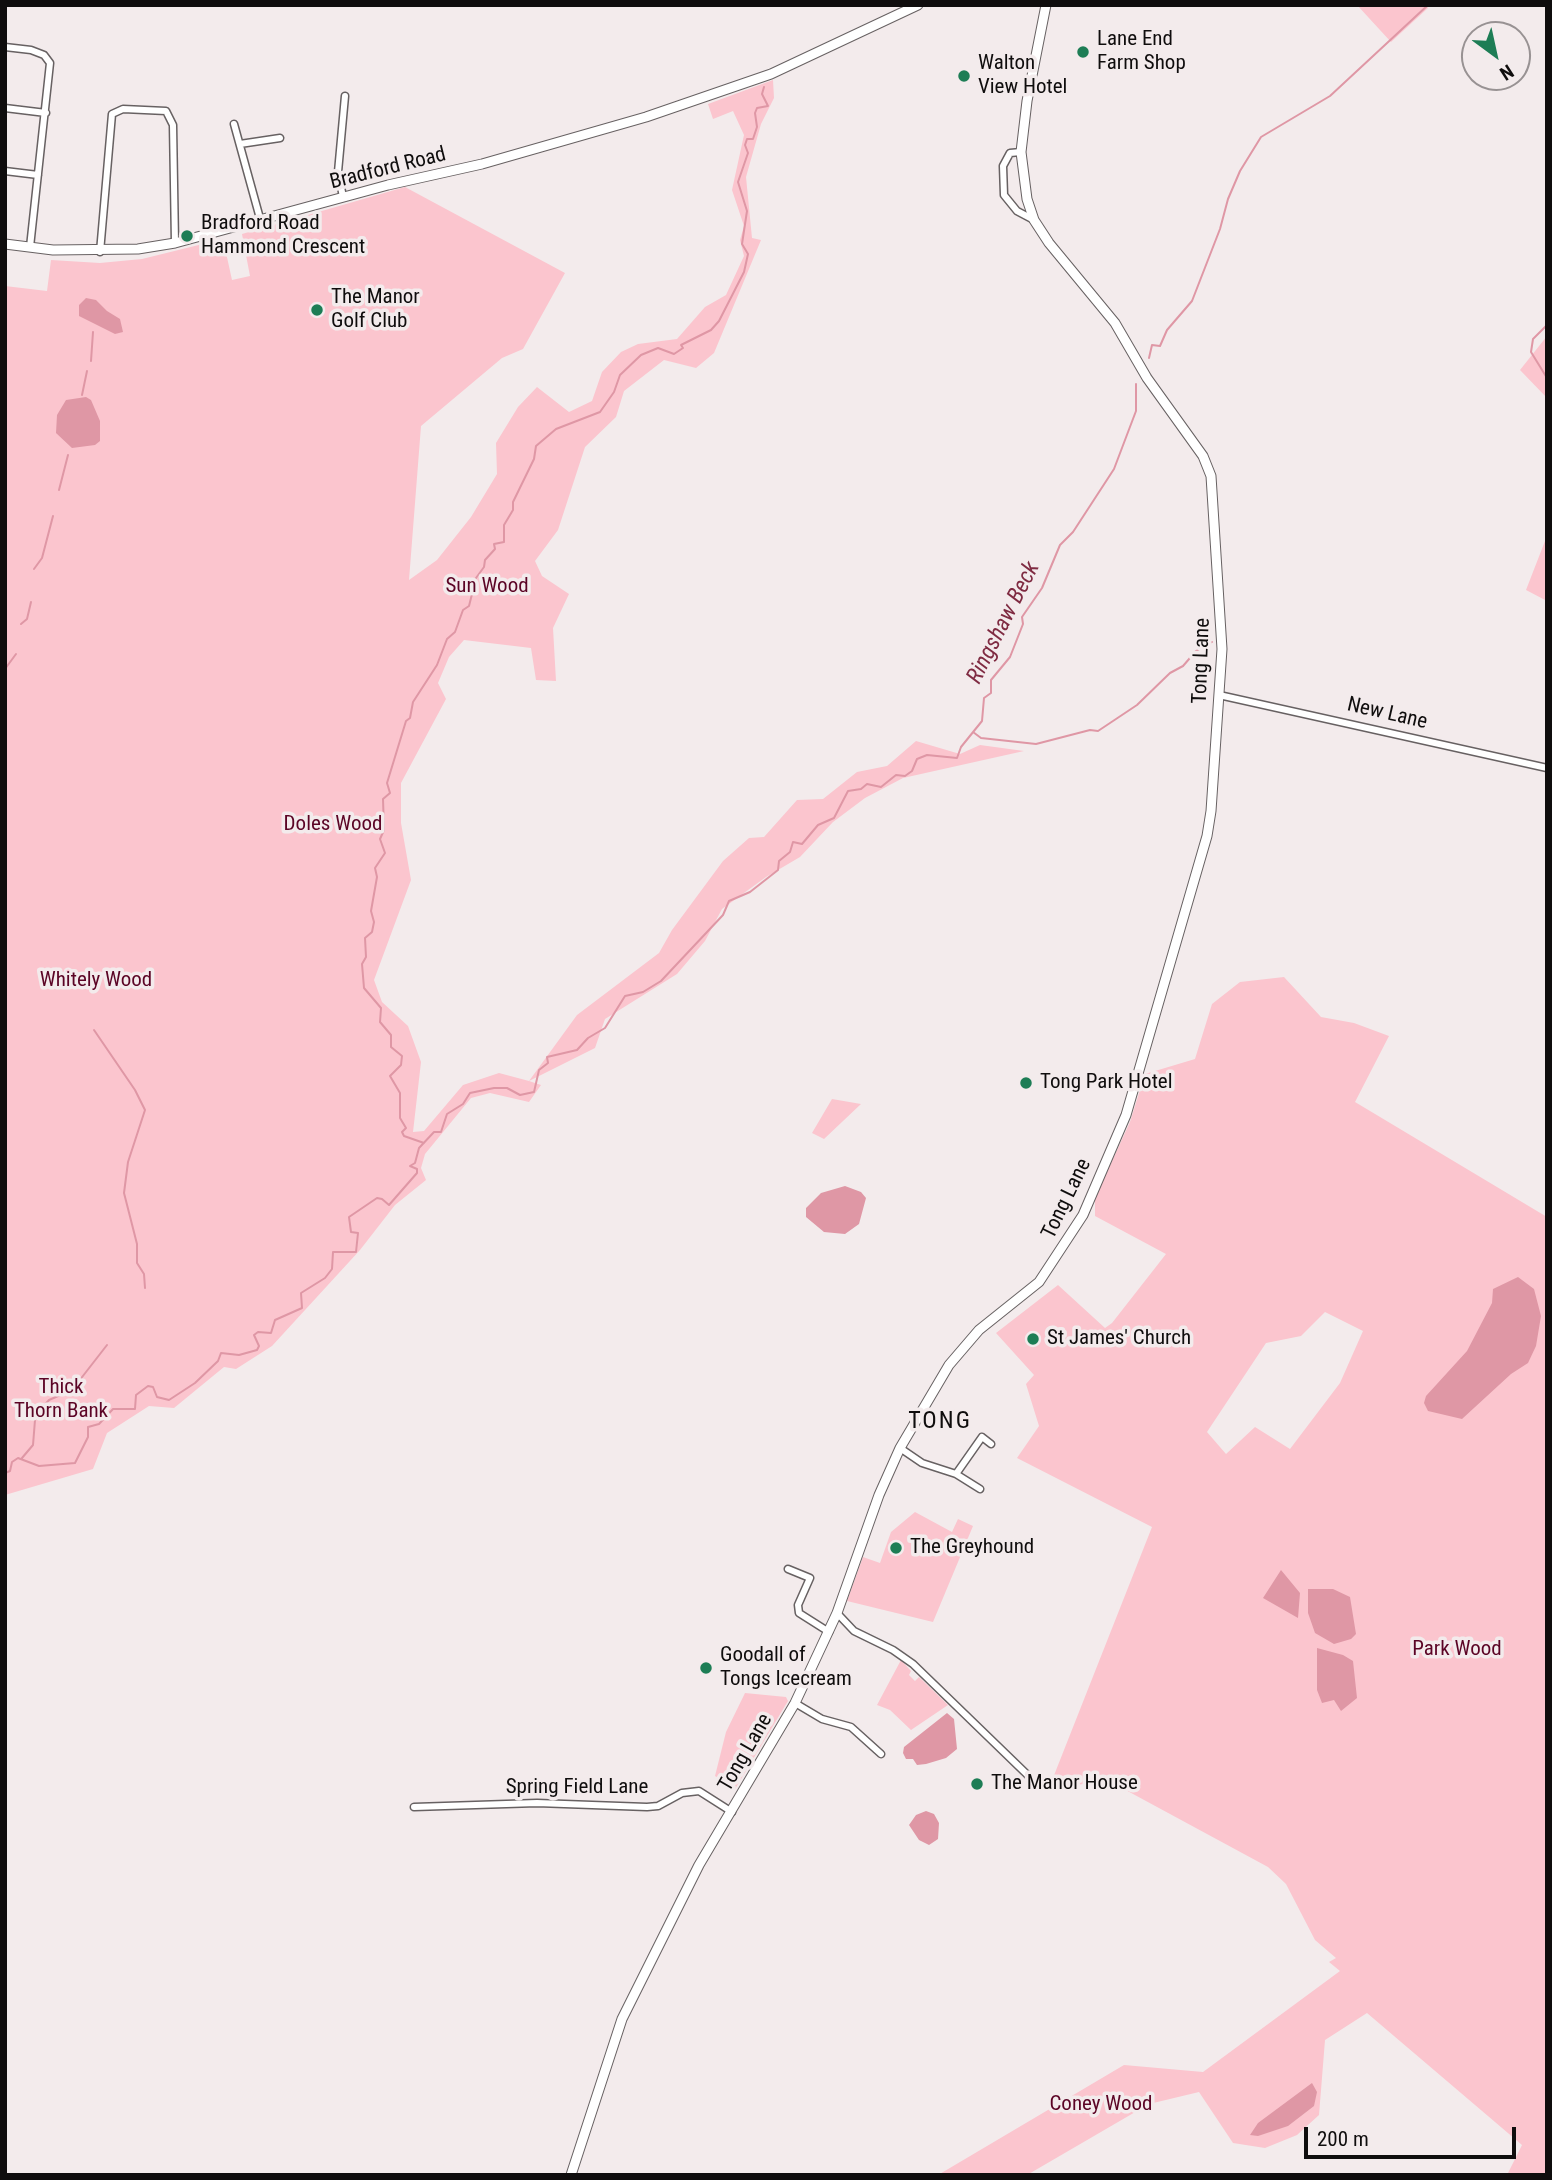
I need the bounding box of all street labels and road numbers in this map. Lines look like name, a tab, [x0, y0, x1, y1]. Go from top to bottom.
street label: Bradford Road	[327, 142, 449, 196]
street label: Tong Lane	[1188, 618, 1216, 704]
street label: New Lane	[1345, 693, 1429, 735]
street label: Tong Lane	[1037, 1155, 1097, 1243]
street label: Tong Lane	[714, 1710, 778, 1796]
street label: Spring Field Lane	[506, 1775, 648, 1801]

